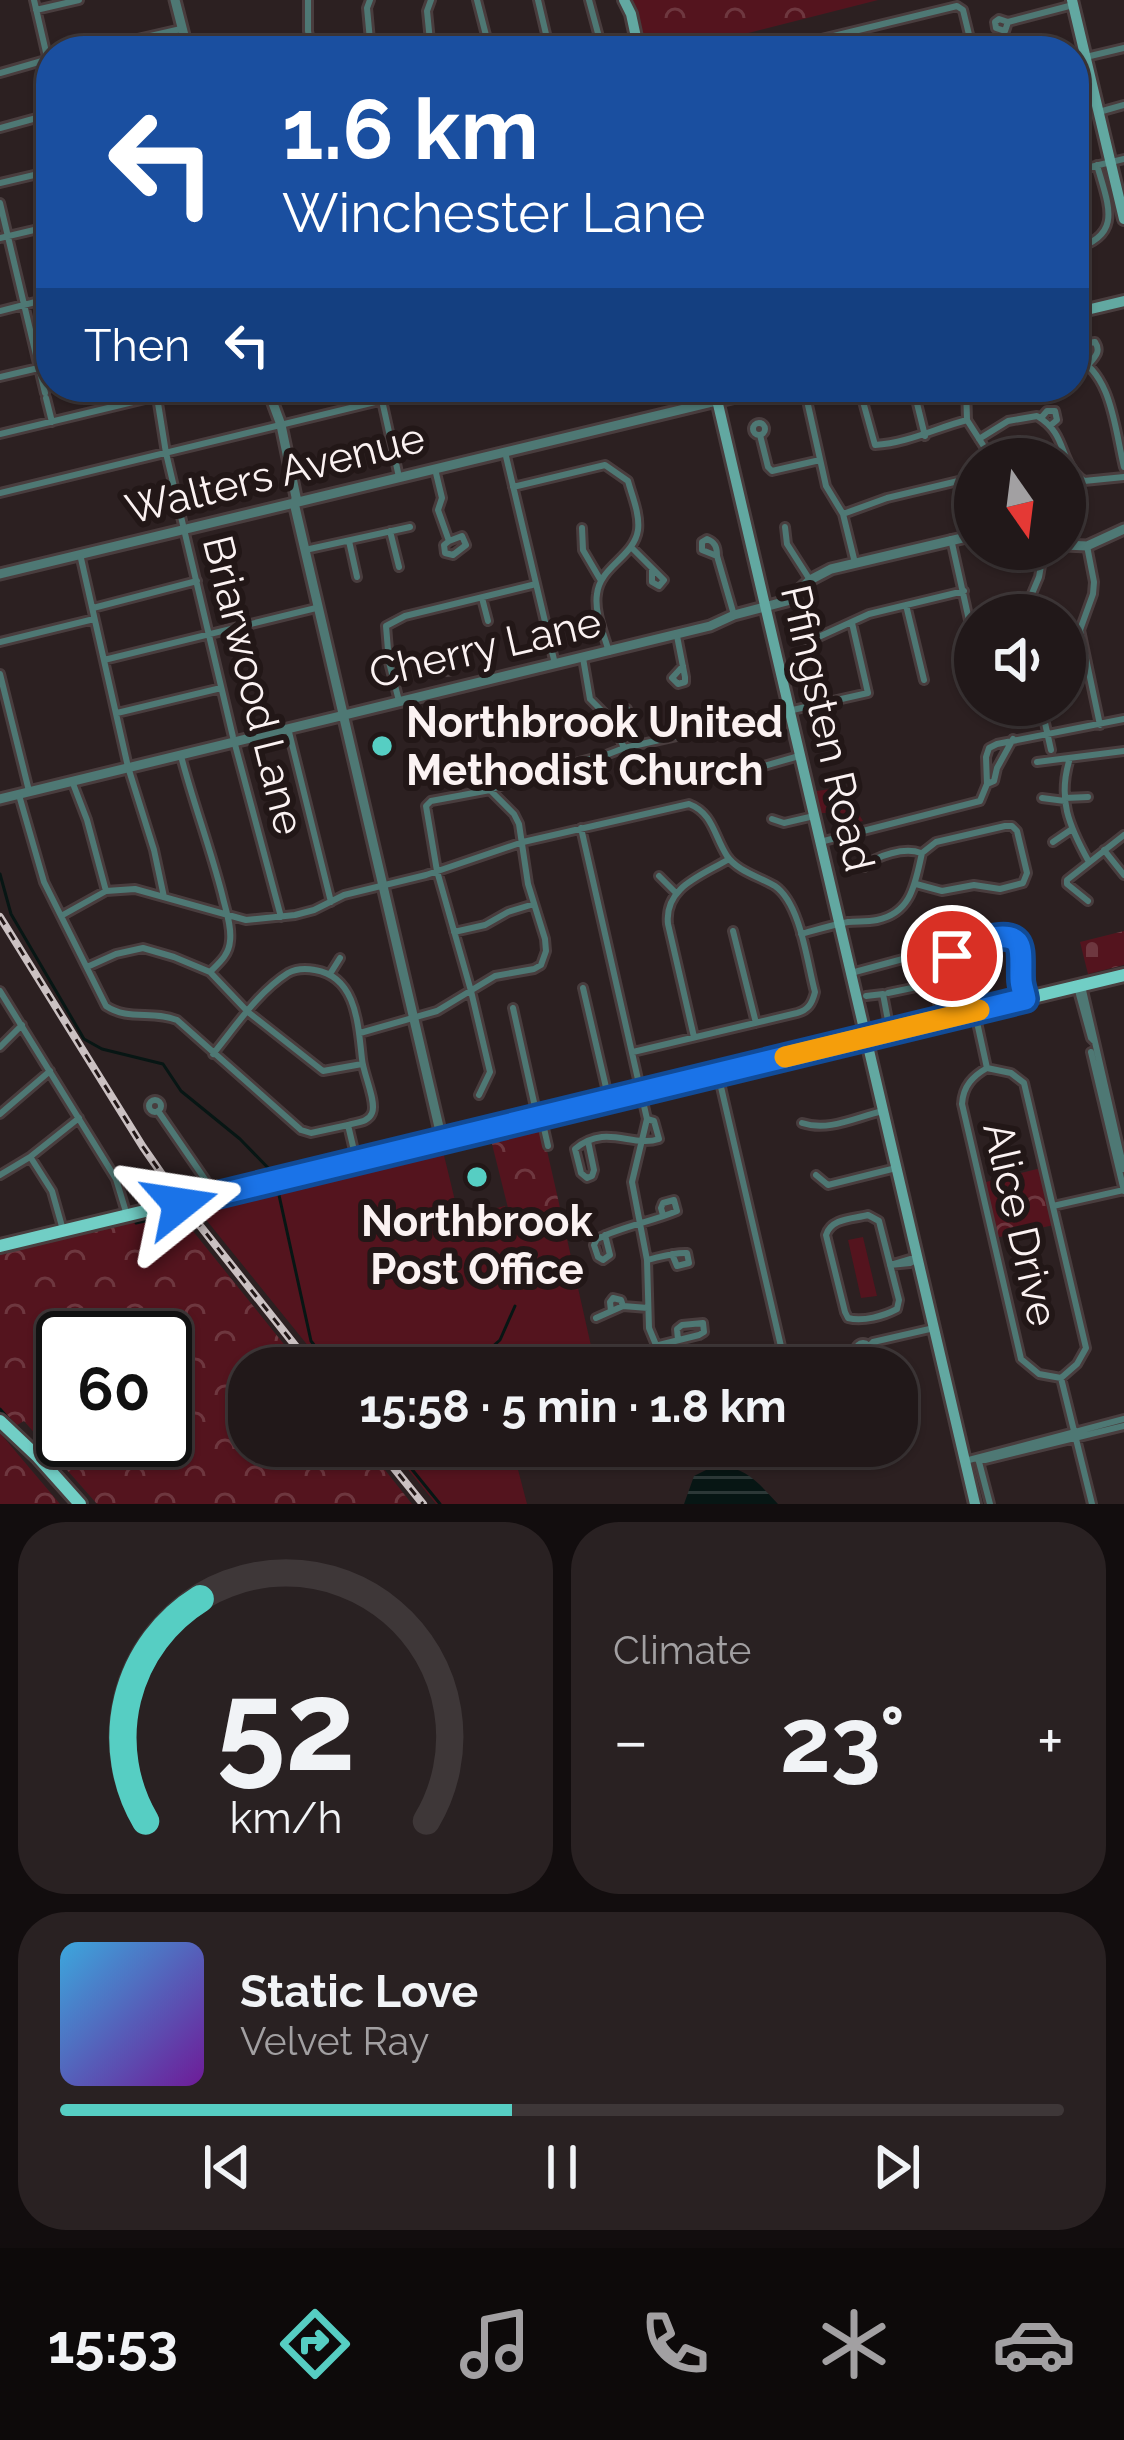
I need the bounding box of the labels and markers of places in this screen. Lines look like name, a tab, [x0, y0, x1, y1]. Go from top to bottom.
place label: Northbrook United Methodist Church	[406, 698, 783, 795]
marker: Northbrook United Methodist Church	[369, 733, 395, 759]
pin	[901, 905, 1003, 1007]
marker: Northbrook Post Office	[464, 1164, 490, 1190]
place label: Northbrook Post Office	[361, 1197, 593, 1294]

